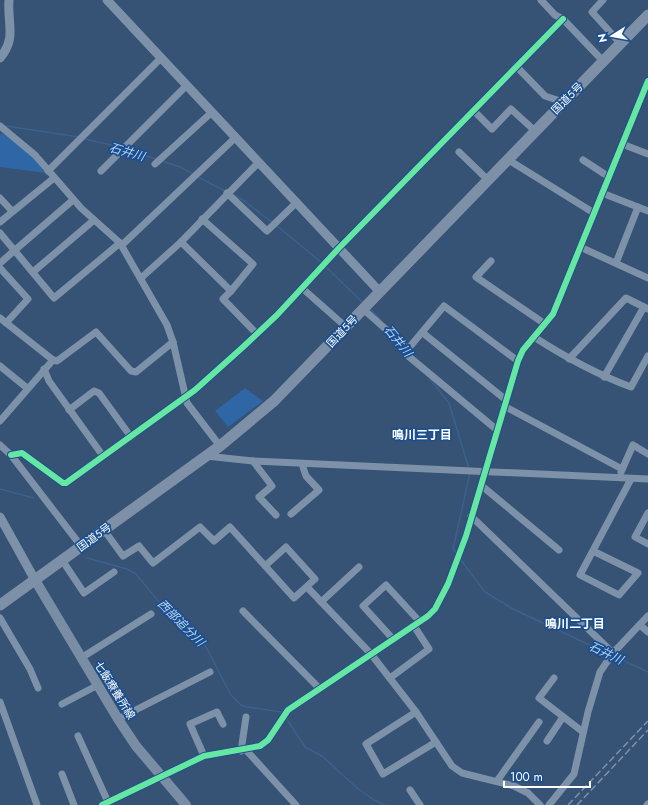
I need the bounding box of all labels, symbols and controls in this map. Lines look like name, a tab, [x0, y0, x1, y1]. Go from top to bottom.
north arrow	[592, 16, 632, 56]
text: N	[593, 32, 611, 44]
street label: 国道5号	[547, 78, 587, 118]
water label: 石井川	[107, 138, 149, 166]
street label: 国道5号	[323, 311, 361, 351]
water label: 石井川	[380, 321, 418, 362]
district label: 鳴川三丁目	[392, 426, 452, 444]
street label: 国道5号	[73, 519, 115, 555]
water label: 西部追分川	[153, 595, 210, 652]
district label: 鳴川二丁目	[545, 615, 605, 633]
water label: 石井川	[586, 637, 628, 670]
street label: 七飯療養所線	[91, 658, 139, 722]
scale bar	[504, 763, 590, 789]
text: 100 m	[510, 768, 543, 786]

